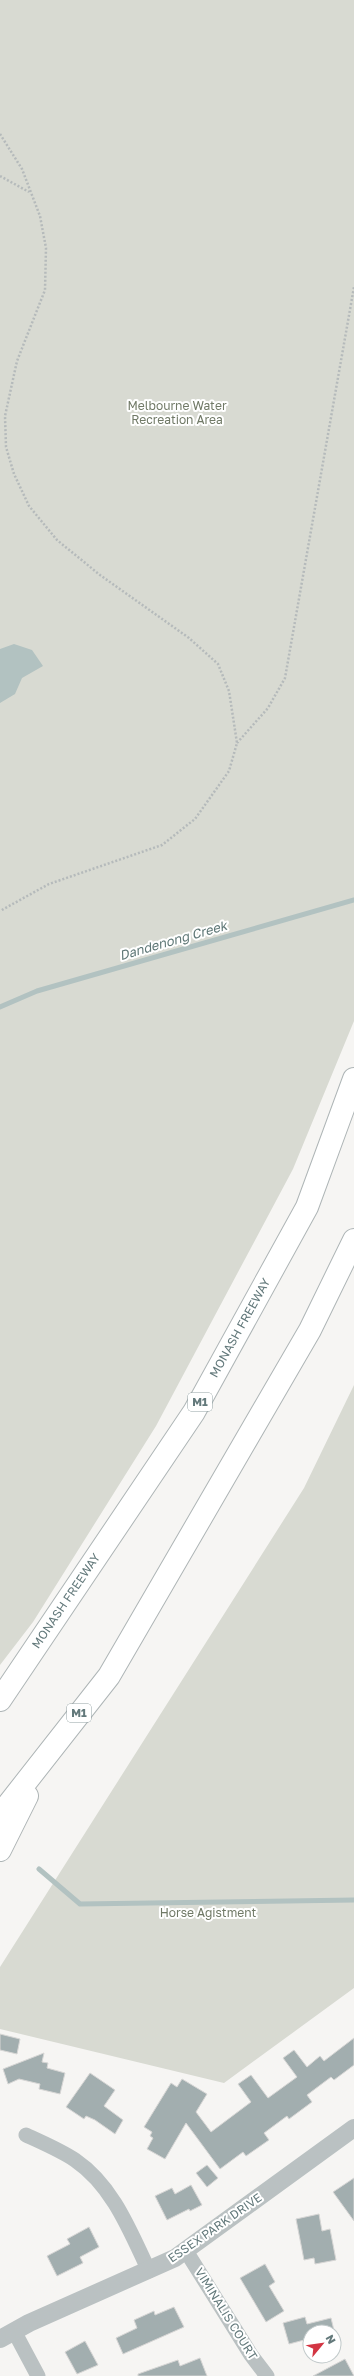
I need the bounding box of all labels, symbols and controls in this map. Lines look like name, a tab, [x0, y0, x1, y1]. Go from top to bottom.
park label: Melbourne Water Recreation Area	[127, 398, 227, 427]
water label: Dandenong Creek	[117, 917, 230, 963]
street label: MONASH FREEWAY	[206, 1275, 273, 1380]
road number: M1	[188, 1393, 212, 1411]
street label: MONASH FREEWAY	[28, 1550, 103, 1651]
road number: M1	[67, 1704, 91, 1722]
park label: Horse Agistment	[160, 1905, 257, 1920]
street label: ESSEX PARK DRIVE	[165, 2190, 264, 2266]
street label: VIMINALIS COURT	[192, 2265, 261, 2363]
north arrow	[302, 2324, 342, 2364]
text: N	[323, 2332, 339, 2346]

